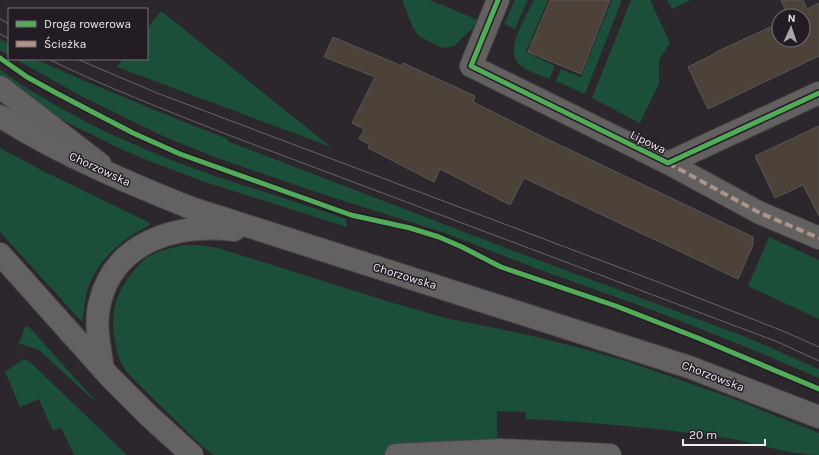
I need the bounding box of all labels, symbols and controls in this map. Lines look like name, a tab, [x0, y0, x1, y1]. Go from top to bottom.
legend	[8, 8, 148, 60]
north arrow	[771, 8, 811, 48]
text: N	[787, 12, 796, 25]
text: Droga rowerowa	[44, 17, 131, 31]
text: Ścieżka	[44, 36, 86, 51]
street label: Lipowa	[628, 127, 668, 157]
street label: Chorzowska	[67, 149, 133, 189]
street label: Chorzowska	[371, 260, 439, 292]
street label: Chorzowska	[680, 358, 746, 394]
scale bar	[683, 421, 765, 447]
text: 20 m	[689, 428, 717, 442]

